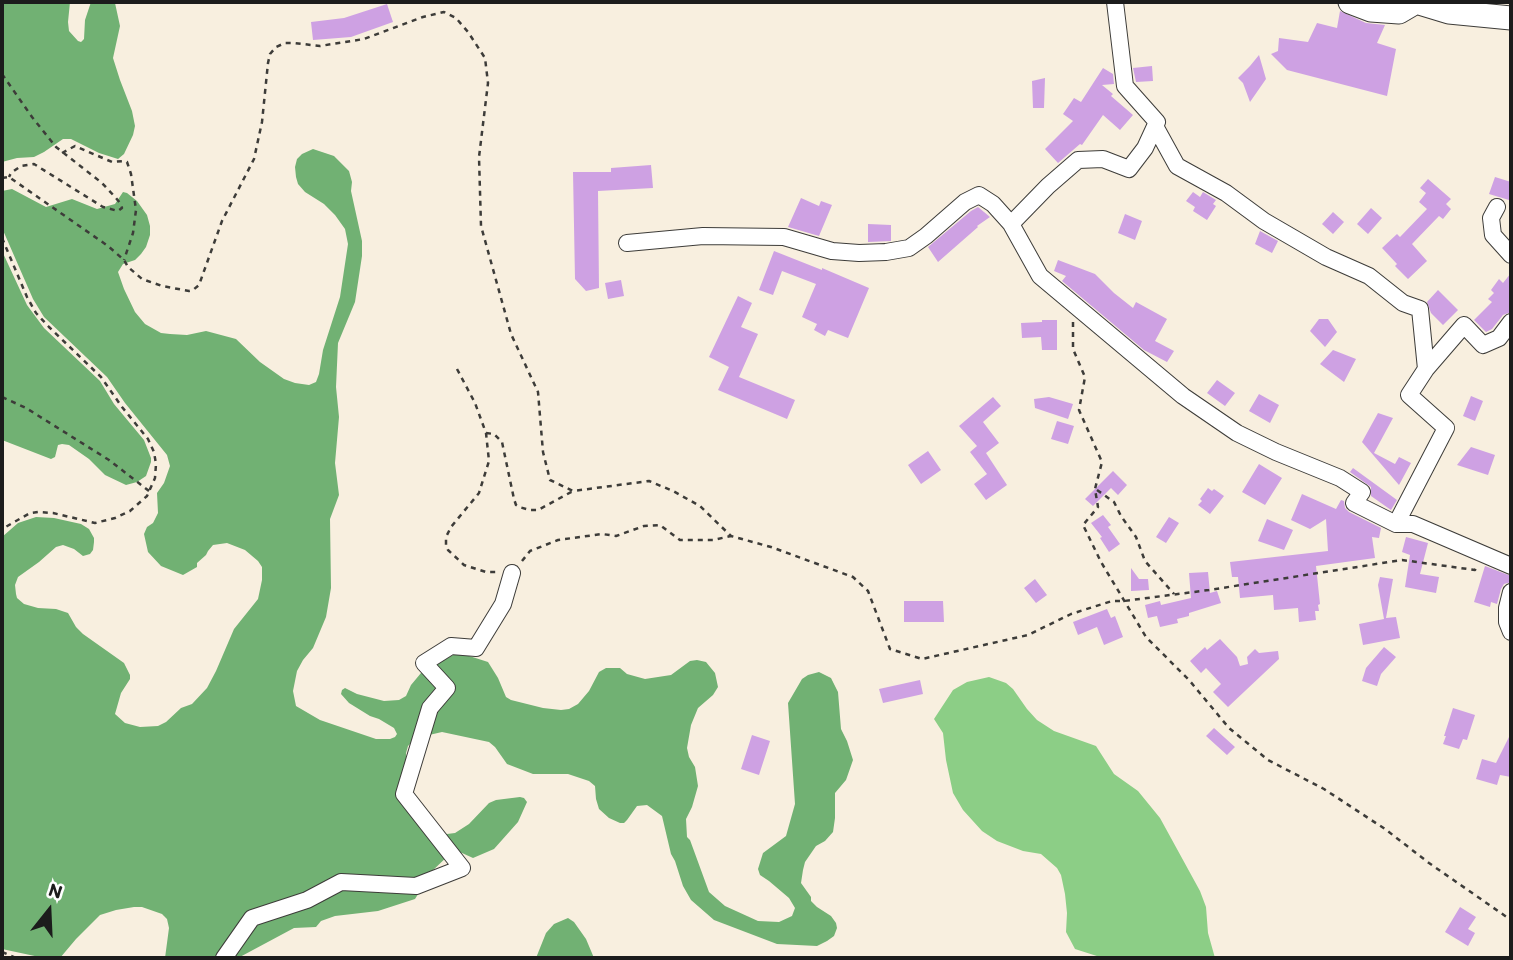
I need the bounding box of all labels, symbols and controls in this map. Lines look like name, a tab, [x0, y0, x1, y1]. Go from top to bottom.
north arrow	[14, 876, 84, 946]
text: N	[46, 878, 65, 903]

